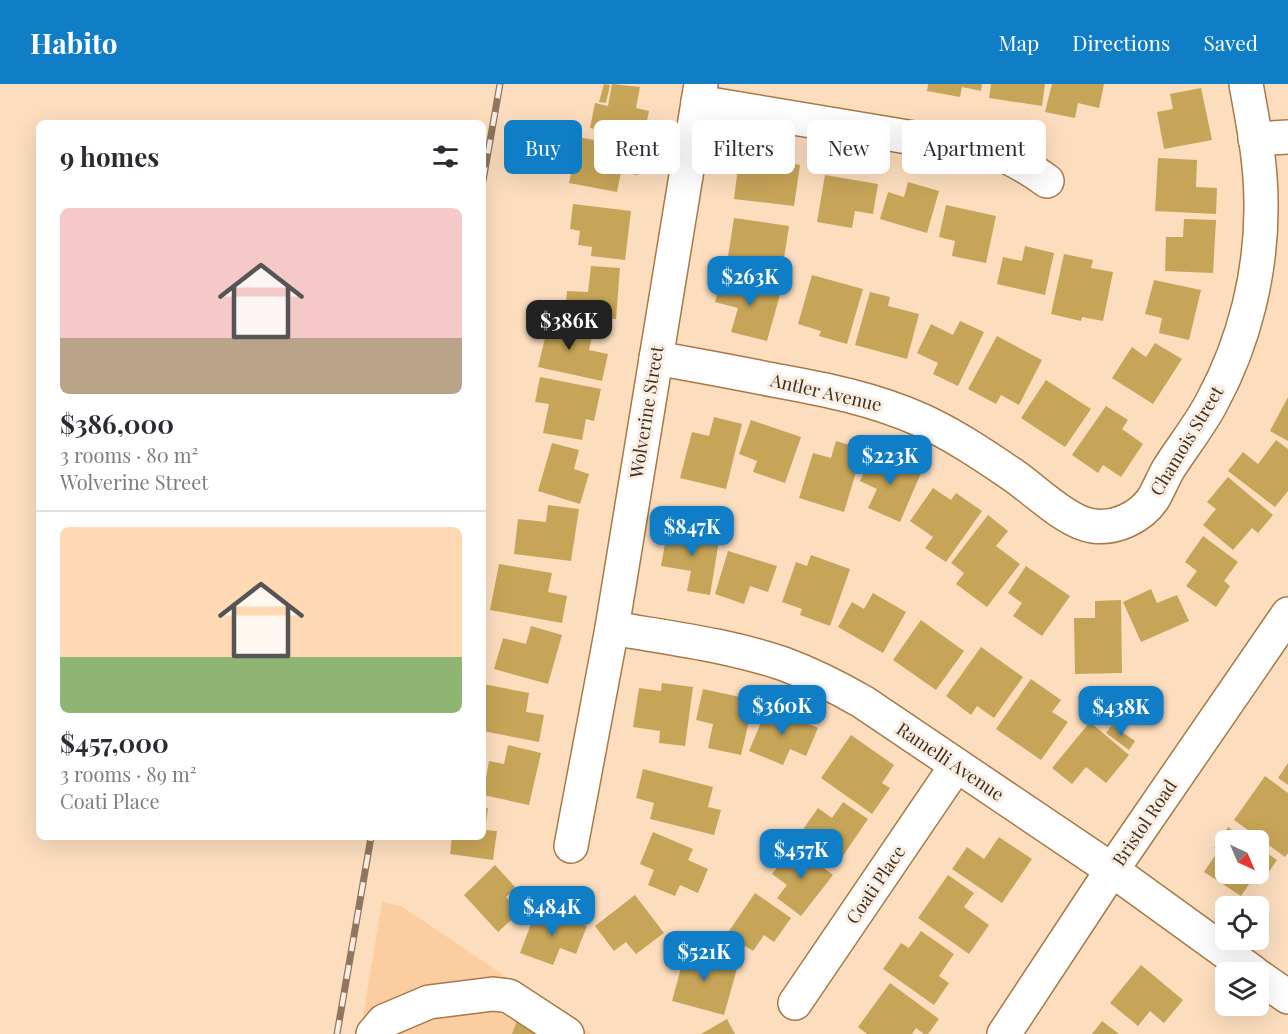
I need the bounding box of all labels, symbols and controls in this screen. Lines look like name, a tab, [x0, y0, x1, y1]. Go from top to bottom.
text: Habito	[30, 24, 118, 61]
text: Map	[998, 28, 1039, 56]
text: Directions	[1072, 28, 1170, 56]
text: Saved	[1203, 28, 1258, 56]
chip: Buy	[504, 120, 582, 174]
chip: Rent	[594, 120, 680, 174]
chip: Filters	[692, 120, 795, 174]
chip: New	[807, 120, 890, 174]
chip: Apartment	[902, 120, 1046, 174]
text: 9 homes	[60, 139, 159, 174]
icon: filters	[429, 140, 462, 173]
icon: home	[207, 247, 315, 355]
pin: $263K	[708, 256, 792, 307]
text: $263K	[721, 262, 779, 289]
pin: $386K	[527, 300, 611, 351]
text: $386K	[540, 306, 598, 333]
street label: Wolverine Street	[624, 343, 668, 481]
street label: Antler Avenue	[767, 367, 884, 416]
street label: Chamois Street	[1144, 381, 1229, 500]
text: $386,000	[60, 406, 174, 441]
pin: $223K	[848, 435, 932, 486]
text: 3 rooms · 80 m²	[60, 441, 198, 468]
text: $223K	[862, 441, 918, 468]
text: Wolverine Street	[60, 468, 208, 495]
pin: $847K	[650, 506, 734, 557]
text: $847K	[664, 512, 720, 539]
icon: home	[207, 566, 315, 674]
pin: $360K	[740, 685, 824, 736]
pin: $438K	[1079, 686, 1163, 737]
text: $360K	[752, 691, 812, 718]
text: $438K	[1093, 692, 1149, 719]
street label: Ramelli Avenue	[892, 716, 1009, 806]
text: $457,000	[60, 725, 169, 760]
text: 3 rooms · 89 m²	[60, 760, 196, 787]
street label: Bristol Road	[1107, 774, 1182, 870]
text: Coati Place	[60, 787, 160, 814]
pin: $457K	[759, 829, 843, 880]
north arrow	[1215, 830, 1269, 884]
map controls	[1215, 830, 1269, 1016]
text: $457K	[774, 835, 828, 862]
street label: Coati Place	[840, 841, 910, 928]
pin: $484K	[510, 886, 594, 937]
text: $484K	[523, 892, 581, 919]
button: locate	[1215, 896, 1269, 950]
pin: $521K	[662, 931, 746, 982]
text: $521K	[677, 937, 731, 964]
button: layers	[1215, 962, 1269, 1016]

